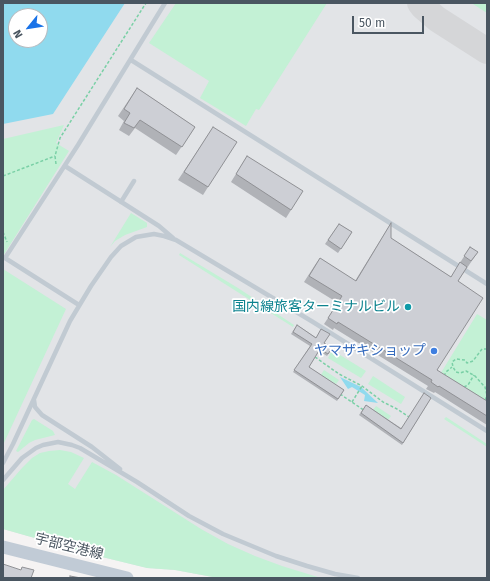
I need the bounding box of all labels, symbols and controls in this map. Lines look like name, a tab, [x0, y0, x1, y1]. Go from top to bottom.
north arrow	[8, 8, 48, 48]
scale bar	[354, 8, 426, 34]
text: 50 m	[359, 16, 385, 30]
text: N	[11, 27, 25, 40]
place label: 国内線旅客ターミナルビル	[232, 299, 400, 315]
marker: 国内線旅客ターミナルビル	[403, 302, 413, 312]
place label: ヤマザキショップ	[314, 343, 426, 359]
marker: ヤマザキショップ	[429, 346, 439, 356]
street label: 宇部空港線	[33, 530, 105, 564]

